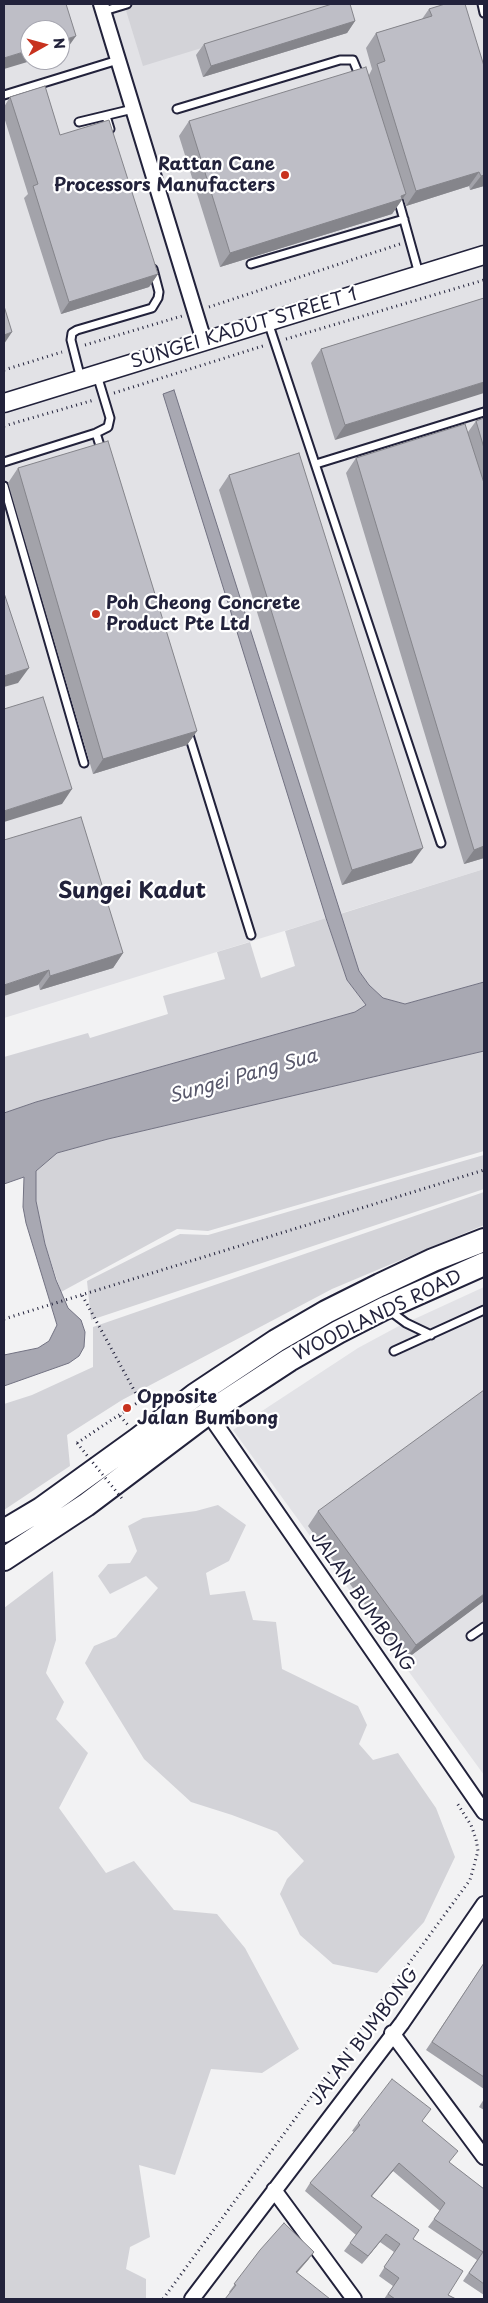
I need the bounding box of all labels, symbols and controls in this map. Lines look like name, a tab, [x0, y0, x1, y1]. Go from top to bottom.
north arrow	[20, 20, 70, 70]
text: N	[48, 36, 70, 50]
place label: Rattan Cane Processors Manufacters	[54, 154, 275, 196]
marker: Rattan Cane Processors Manufacters	[279, 169, 291, 181]
street label: SUNGEI KADUT STREET 1	[128, 284, 360, 374]
place label: Poh Cheong Concrete Product Pte Ltd	[106, 593, 300, 636]
marker: Poh Cheong Concrete Product Pte Ltd	[90, 608, 102, 620]
district label: Sungei Kadut	[58, 879, 206, 905]
water label: Sungei Pang Sua	[166, 1045, 320, 1109]
street label: WOODLANDS ROAD	[290, 1266, 466, 1366]
place label: Opposite Jalan Bumbong	[137, 1387, 278, 1430]
marker: Opposite Jalan Bumbong	[121, 1402, 133, 1414]
street label: JALAN BUMBONG	[305, 1527, 419, 1677]
street label: JALAN BUMBONG	[306, 1964, 424, 2110]

